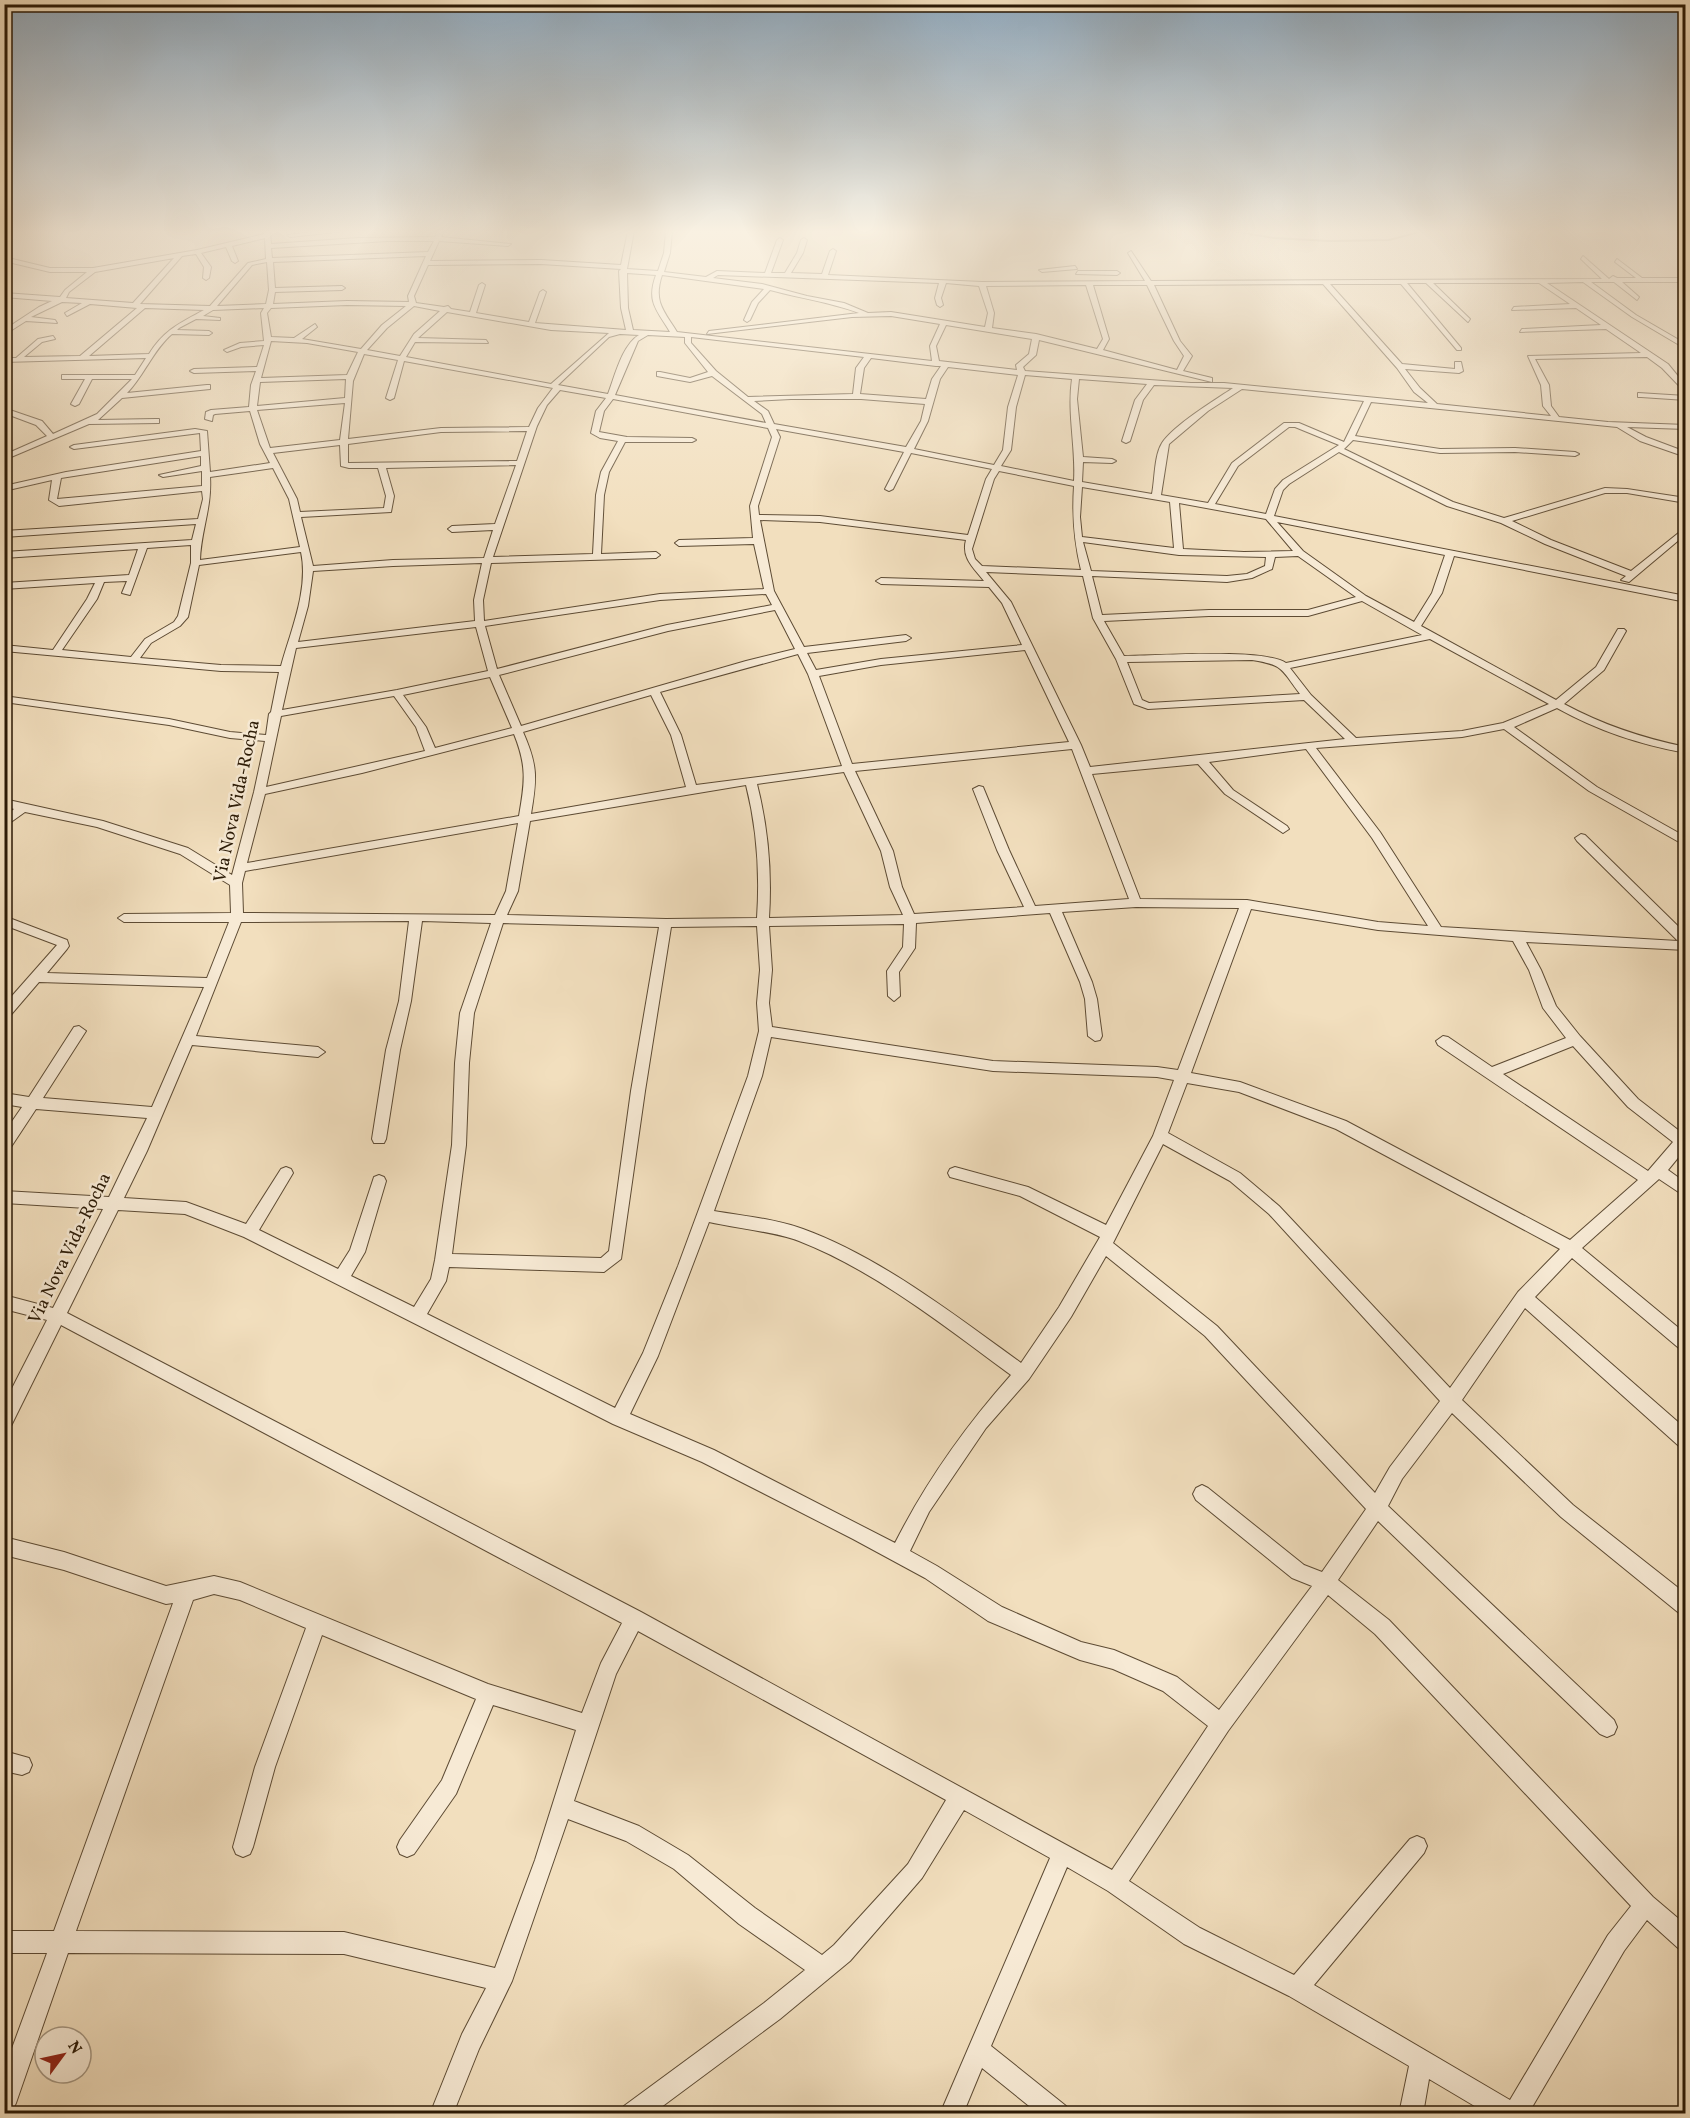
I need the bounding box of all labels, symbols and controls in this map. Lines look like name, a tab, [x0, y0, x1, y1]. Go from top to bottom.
street label: Via Nova Vida-Rocha	[208, 718, 267, 885]
street label: Via Nova Vida-Rocha	[23, 1169, 118, 1329]
north arrow	[33, 2025, 93, 2085]
text: N	[62, 2037, 86, 2059]

